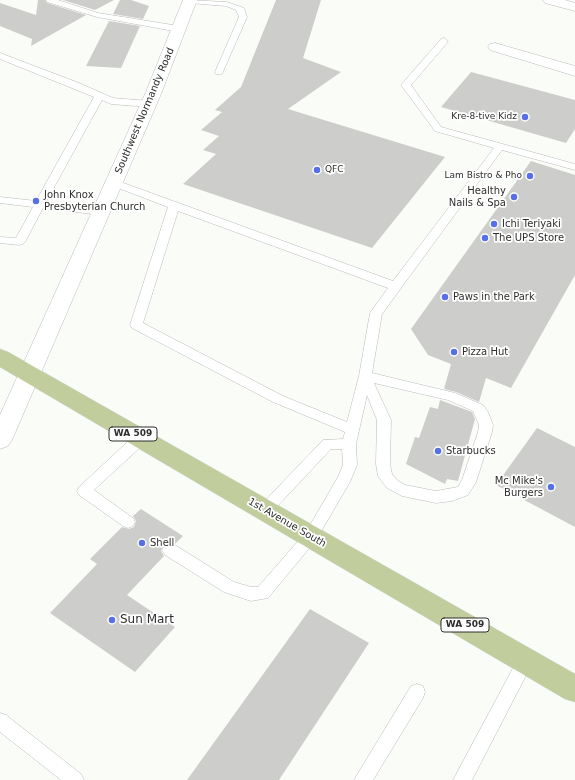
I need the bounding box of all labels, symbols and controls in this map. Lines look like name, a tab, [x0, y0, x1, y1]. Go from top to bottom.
street label: Southwest Normandy Road	[113, 46, 177, 176]
place label: Kre-8-tive Kidz	[451, 112, 517, 122]
marker: Kre-8-tive Kidz	[520, 112, 530, 122]
marker: QFC	[312, 165, 322, 175]
place label: QFC	[325, 165, 344, 175]
place label: Lam Bistro & Pho	[445, 171, 522, 181]
marker: Lam Bistro & Pho	[525, 171, 535, 181]
place label: Healthy Nails & Spa	[449, 185, 506, 208]
place label: John Knox Presbyterian Church	[44, 189, 145, 212]
marker: Healthy Nails & Spa	[509, 192, 519, 202]
marker: John Knox Presbyterian Church	[31, 196, 41, 206]
place label: Ichi Teriyaki	[502, 218, 561, 230]
marker: Ichi Teriyaki	[489, 219, 499, 229]
place label: The UPS Store	[493, 232, 564, 244]
marker: The UPS Store	[480, 233, 490, 243]
place label: Paws in the Park	[453, 291, 535, 303]
marker: Paws in the Park	[440, 292, 450, 302]
place label: Pizza Hut	[462, 346, 508, 358]
marker: Pizza Hut	[449, 347, 459, 357]
road number: WA 509	[109, 427, 157, 441]
place label: Starbucks	[446, 445, 496, 457]
marker: Starbucks	[433, 446, 443, 456]
place label: Mc Mike's Burgers	[495, 475, 543, 498]
marker: Mc Mike's Burgers	[546, 482, 556, 492]
street label: 1st Avenue South	[246, 496, 328, 550]
place label: Shell	[150, 537, 174, 549]
marker: Shell	[137, 538, 147, 548]
place label: Sun Mart	[120, 613, 174, 627]
marker: Sun Mart	[107, 615, 117, 625]
road number: WA 509	[441, 618, 489, 632]

